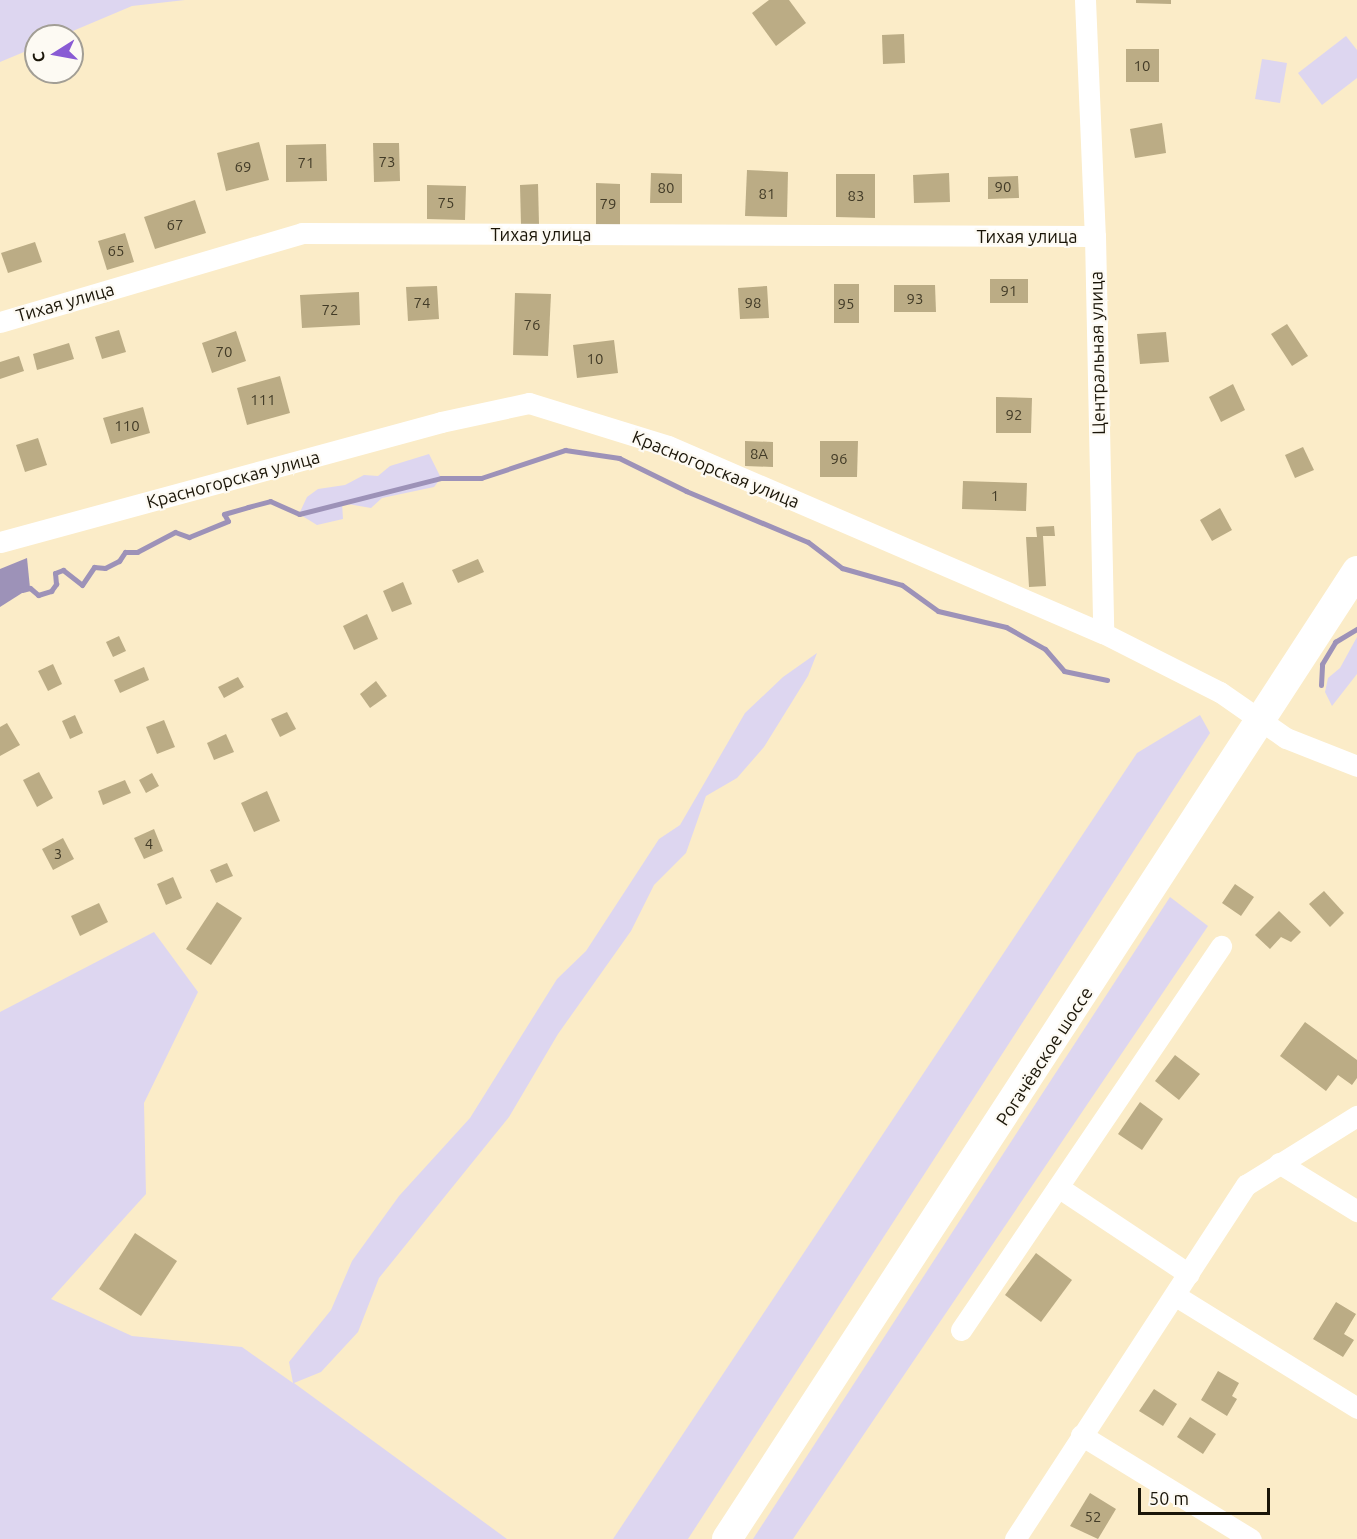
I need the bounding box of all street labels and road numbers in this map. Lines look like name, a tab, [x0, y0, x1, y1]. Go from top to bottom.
street label: Тихая улица	[490, 223, 592, 245]
street label: Тихая улица	[976, 225, 1078, 247]
street label: Центральная улица	[1085, 271, 1109, 435]
street label: Тихая улица	[13, 278, 117, 326]
street label: Красногорская улица	[629, 426, 803, 512]
street label: Красногорская улица	[144, 445, 322, 513]
street label: Рогачёвское шоссе	[991, 983, 1097, 1129]

